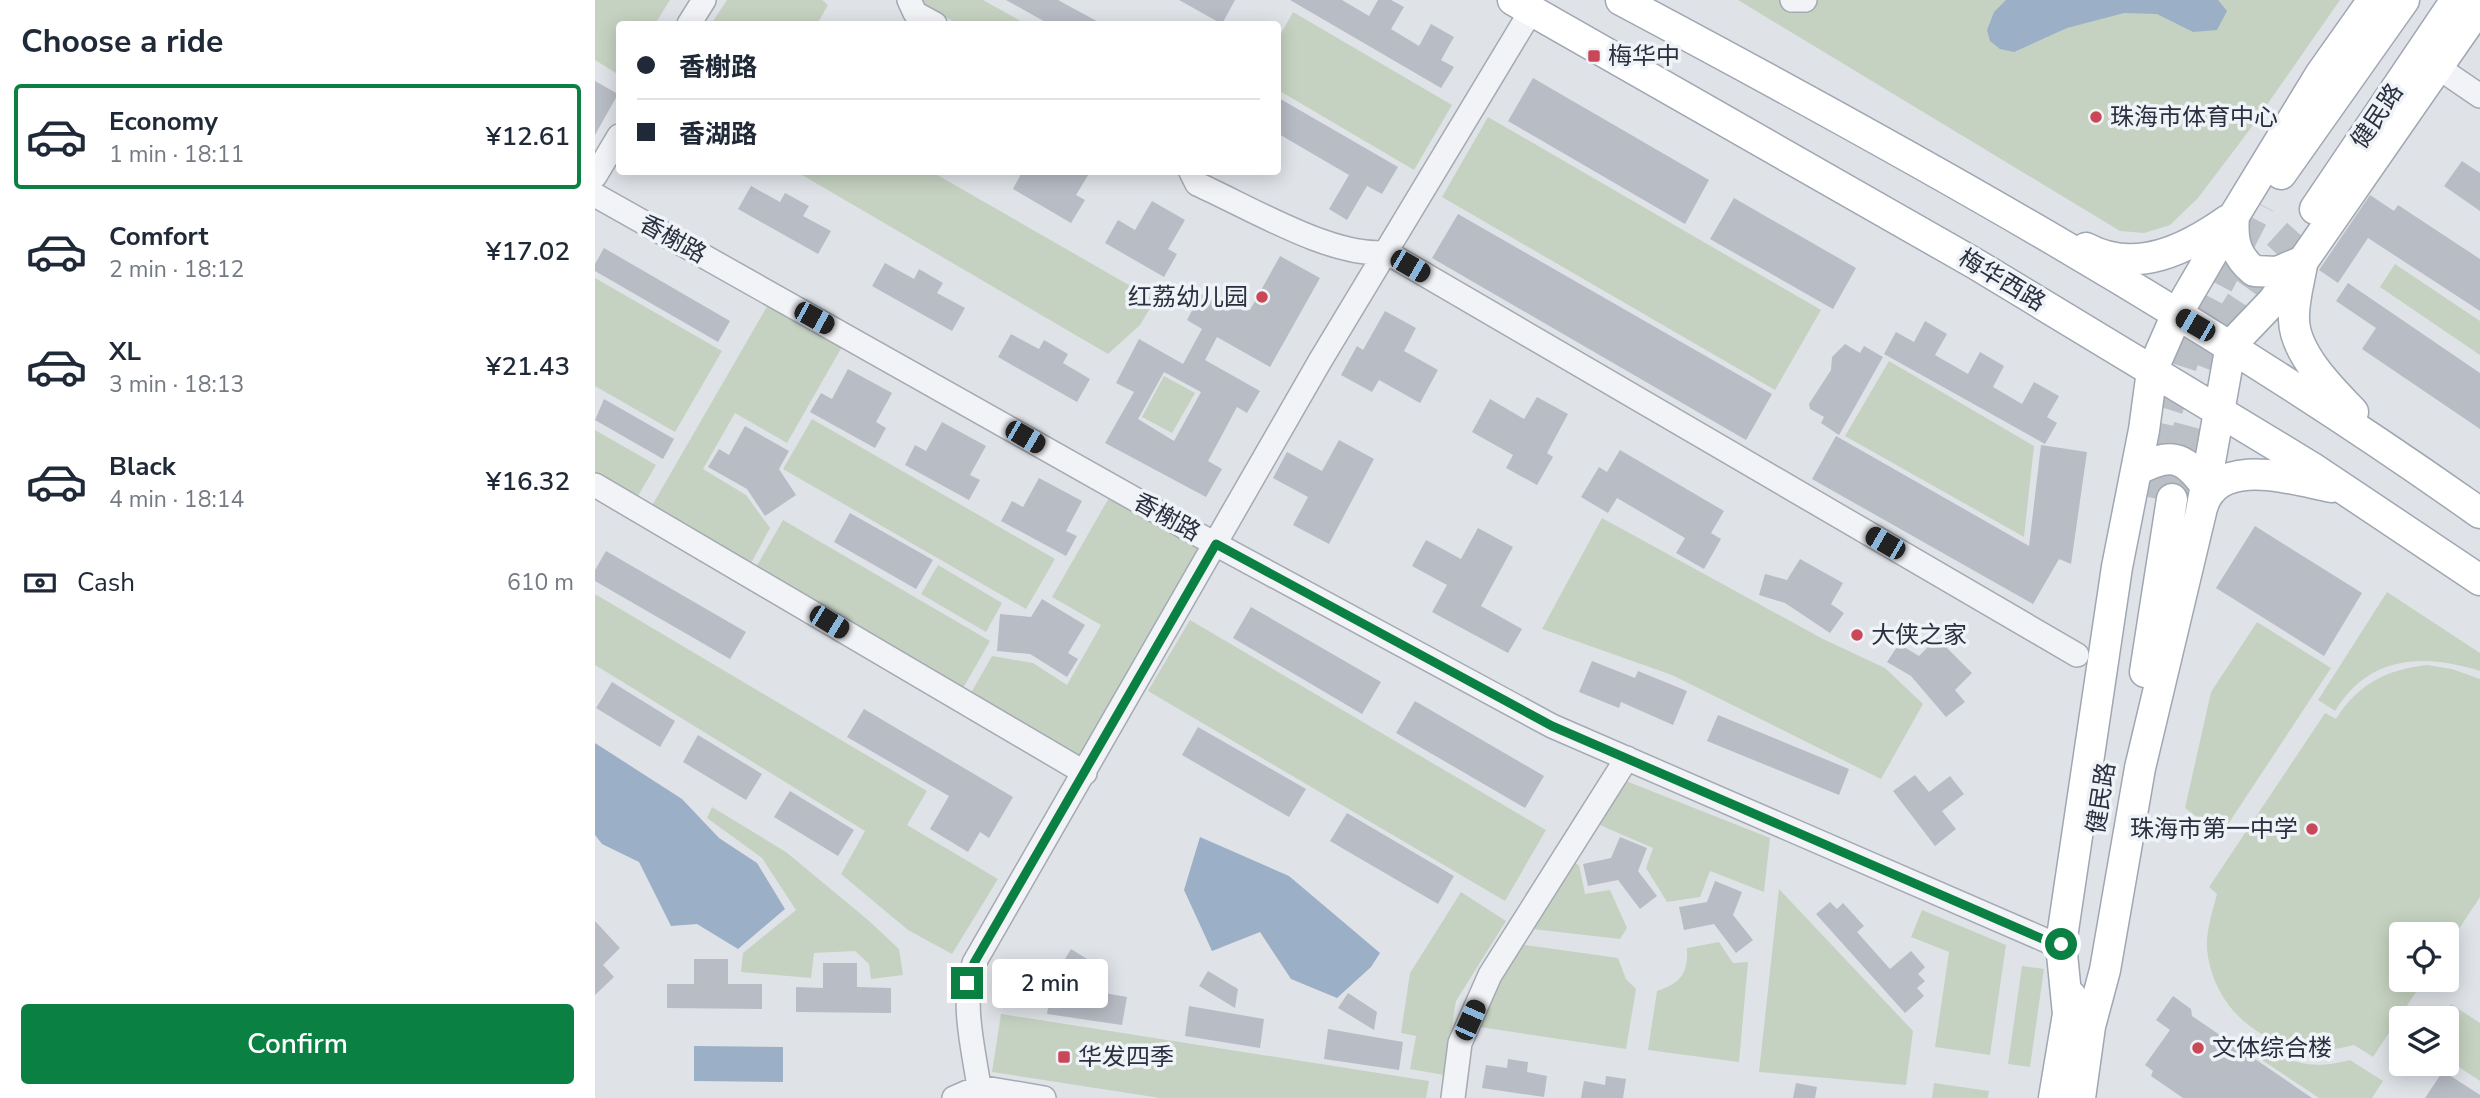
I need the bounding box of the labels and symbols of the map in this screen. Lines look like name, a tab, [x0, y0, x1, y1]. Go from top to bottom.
place label: 梅华中	[1608, 40, 1680, 72]
marker: 梅华中	[1586, 48, 1602, 64]
street label: 健民路	[2344, 77, 2410, 155]
place label: 珠海市体育中心	[2110, 101, 2278, 133]
marker: 珠海市体育中心	[2088, 109, 2104, 125]
street label: 香榭路	[634, 208, 712, 270]
street label: 梅华西路	[1953, 242, 2051, 318]
car	[1387, 246, 1434, 286]
place label: 红荔幼儿园	[1128, 281, 1248, 313]
marker: 红荔幼儿园	[1254, 289, 1270, 305]
car	[791, 299, 838, 337]
car	[2172, 305, 2219, 345]
car	[1002, 417, 1049, 457]
street label: 香榭路	[1128, 486, 1206, 548]
car	[1862, 523, 1909, 563]
car	[806, 602, 853, 642]
place label: 大侠之家	[1871, 619, 1967, 651]
marker: 大侠之家	[1849, 627, 1865, 643]
street label: 健民路	[2080, 760, 2122, 836]
place label: 珠海市第一中学	[2130, 813, 2298, 845]
marker: 珠海市第一中学	[2304, 821, 2320, 837]
route start	[2045, 928, 2077, 960]
callout: 2 min	[991, 958, 1107, 1007]
route end	[951, 967, 983, 999]
car	[1452, 997, 1489, 1043]
place label: 文体综合楼	[2212, 1032, 2332, 1064]
marker: 文体综合楼	[2190, 1040, 2206, 1056]
place label: 华发四季	[1078, 1041, 1174, 1073]
marker: 华发四季	[1056, 1049, 1072, 1065]

